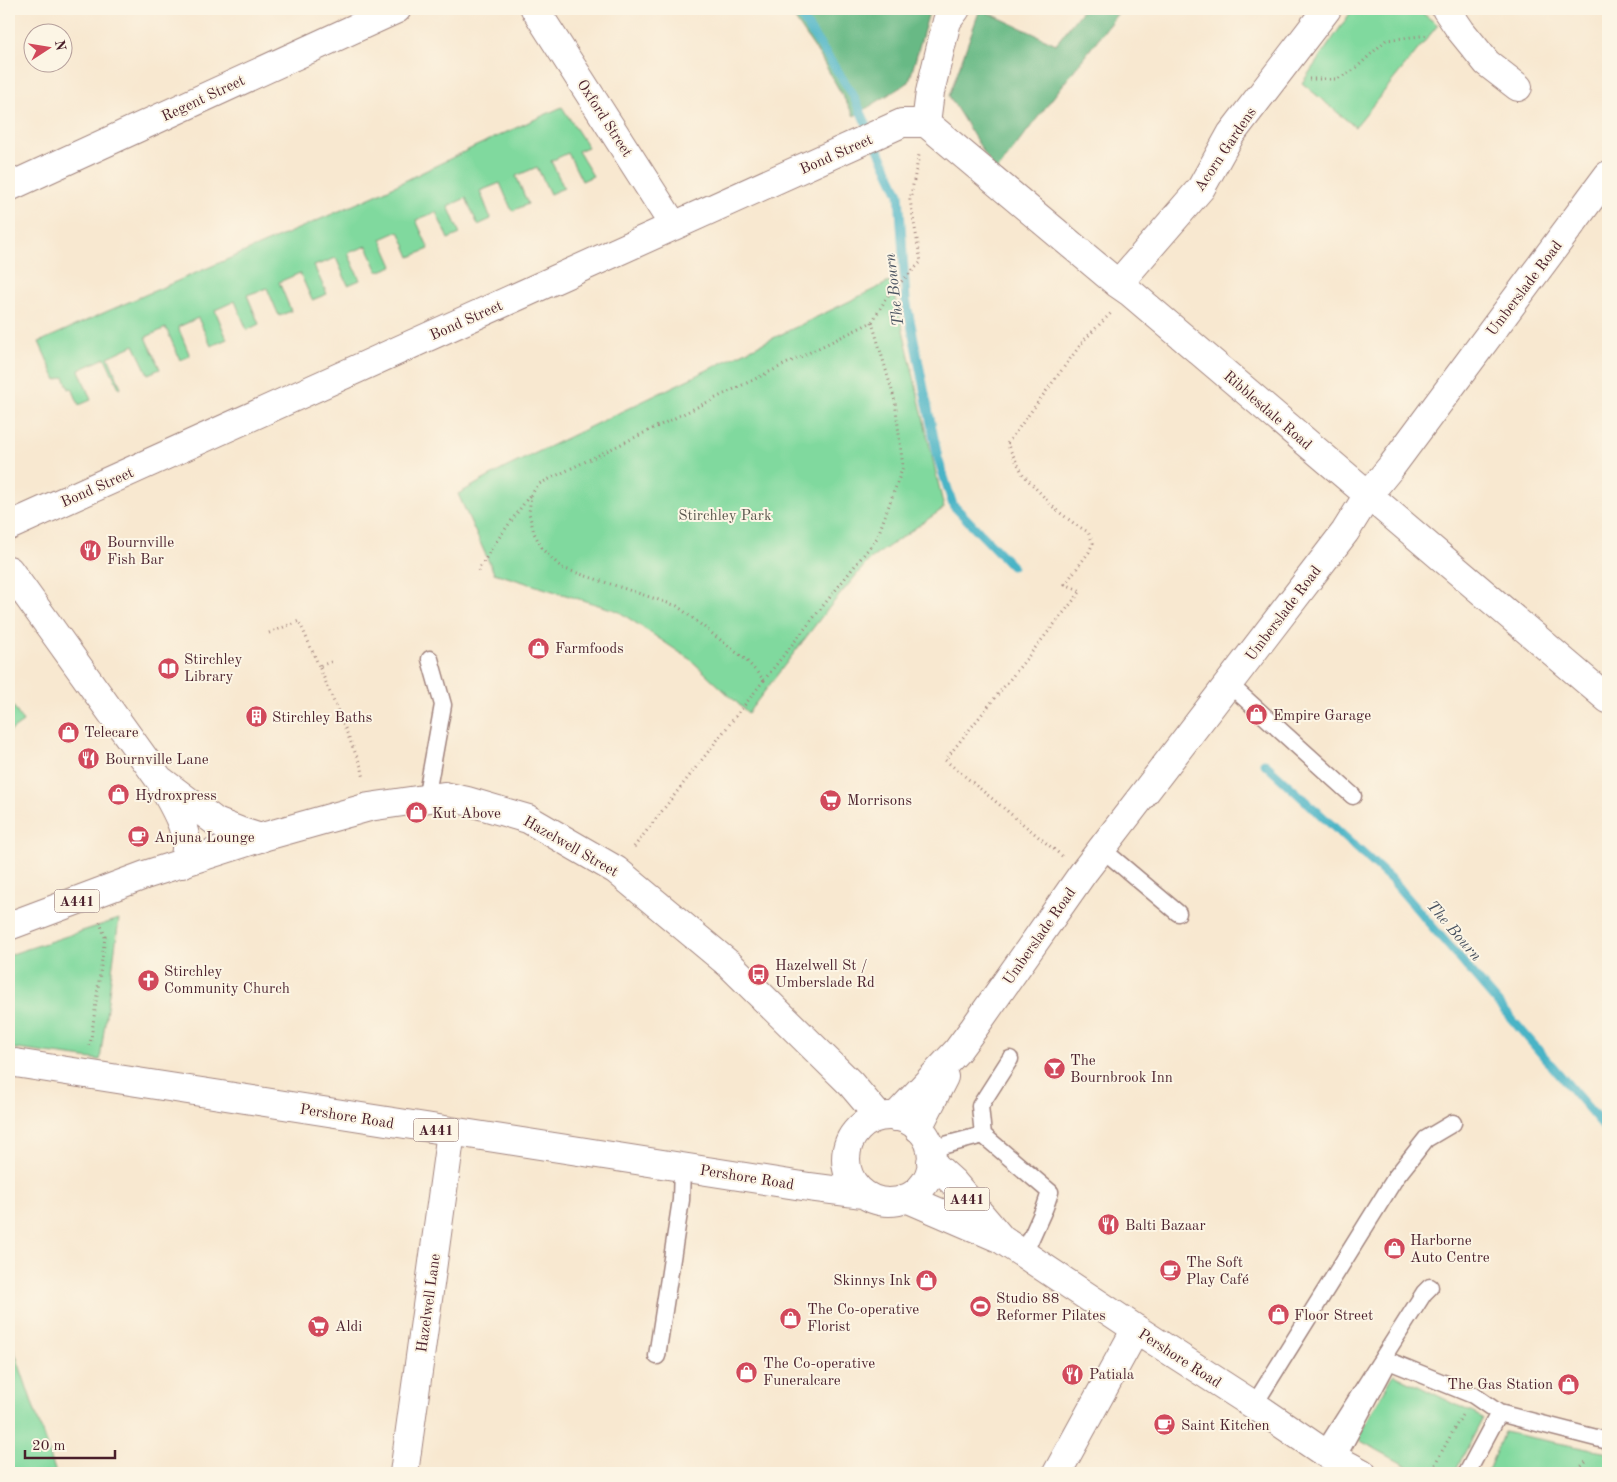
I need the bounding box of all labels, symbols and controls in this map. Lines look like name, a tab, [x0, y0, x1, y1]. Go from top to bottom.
north arrow	[22, 22, 72, 72]
text: N	[52, 39, 68, 52]
street label: Regent Street	[160, 74, 248, 125]
street label: Oxford Street	[573, 78, 634, 160]
street label: Acorn Gardens	[1193, 105, 1260, 194]
street label: Bond Street	[798, 133, 875, 178]
street label: Umberslade Road	[1485, 238, 1566, 339]
water label: The Bourn	[883, 252, 907, 327]
street label: Bond Street	[428, 299, 505, 344]
street label: Ribblesdale Road	[1220, 369, 1314, 453]
street label: Bond Street	[59, 466, 136, 511]
park label: Stirchley Park	[678, 509, 772, 524]
place label: Bournville Fish Bar	[107, 536, 174, 568]
restaurant icon: Bournville Fish Bar	[79, 539, 103, 563]
street label: Umberslade Road	[1244, 563, 1325, 664]
shop icon: Farmfoods	[527, 636, 551, 660]
place label: Farmfoods	[555, 642, 624, 657]
place label: Stirchley Library	[184, 653, 242, 685]
library icon: Stirchley Library	[156, 656, 180, 680]
shop icon: Empire Garage	[1245, 703, 1269, 727]
building icon: Stirchley Baths	[244, 705, 268, 729]
place label: Empire Garage	[1273, 709, 1371, 724]
place label: Stirchley Baths	[272, 711, 372, 726]
shop icon: Telecare	[56, 720, 80, 744]
place label: Telecare	[84, 726, 139, 741]
restaurant icon: Bournville Lane	[77, 747, 101, 771]
place label: Bournville Lane	[105, 753, 209, 768]
shop icon: Hydroxpress	[107, 783, 131, 807]
supermarket icon: Morrisons	[819, 788, 843, 812]
place label: Hydroxpress	[135, 789, 217, 804]
place label: Morrisons	[847, 794, 912, 809]
shop icon: Kut Above	[404, 801, 428, 825]
place label: Kut Above	[432, 807, 501, 822]
street label: Hazelwell Street	[520, 814, 620, 880]
cafe icon: Anjuna Lounge	[126, 825, 150, 849]
place label: Anjuna Lounge	[154, 831, 255, 846]
street label: Umberslade Road	[1001, 885, 1079, 988]
road number: A441	[54, 889, 100, 912]
water label: The Bourn	[1423, 898, 1484, 964]
place label: Hazelwell St / Umberslade Rd	[775, 959, 875, 991]
bus stop icon: Hazelwell St / Umberslade Rd	[747, 962, 771, 986]
place label: Stirchley Community Church	[164, 965, 290, 997]
church icon: Stirchley Community Church	[136, 968, 160, 992]
place label: The Bournbrook Inn	[1070, 1054, 1173, 1086]
bar icon: The Bournbrook Inn	[1042, 1057, 1066, 1081]
street label: Pershore Road	[299, 1103, 395, 1132]
road number: A441	[414, 1118, 458, 1142]
street label: Pershore Road	[699, 1164, 795, 1193]
road number: A441	[944, 1188, 990, 1210]
restaurant icon: Balti Bazaar	[1097, 1213, 1121, 1237]
place label: Balti Bazaar	[1125, 1219, 1206, 1234]
place label: Harborne Auto Centre	[1410, 1234, 1490, 1266]
shop icon: Harborne Auto Centre	[1382, 1237, 1406, 1261]
street label: Hazelwell Lane	[415, 1253, 444, 1353]
place label: The Soft Play Café	[1186, 1256, 1249, 1288]
cafe icon: The Soft Play Café	[1158, 1259, 1182, 1283]
shop icon: Skinnys Ink	[915, 1268, 939, 1292]
place label: Skinnys Ink	[833, 1274, 911, 1289]
place label: Studio 88 Reformer Pilates	[996, 1292, 1106, 1324]
sports icon: Studio 88 Reformer Pilates	[968, 1295, 992, 1319]
place label: The Co-operative Florist	[807, 1303, 919, 1335]
shop icon: Floor Street	[1266, 1303, 1290, 1327]
shop icon: The Co-operative Florist	[779, 1306, 803, 1330]
place label: Floor Street	[1294, 1309, 1373, 1324]
supermarket icon: Aldi	[307, 1314, 331, 1338]
place label: Aldi	[335, 1320, 362, 1335]
street label: Pershore Road	[1135, 1327, 1223, 1392]
place label: The Co-operative Funeralcare	[763, 1357, 875, 1389]
shop icon: The Co-operative Funeralcare	[735, 1360, 759, 1384]
restaurant icon: Patiala	[1061, 1362, 1085, 1386]
place label: Patiala	[1089, 1368, 1135, 1383]
shop icon: The Gas Station	[1557, 1372, 1581, 1396]
place label: The Gas Station	[1447, 1378, 1553, 1393]
cafe icon: Saint Kitchen	[1153, 1413, 1177, 1437]
place label: Saint Kitchen	[1181, 1419, 1270, 1434]
scale bar	[25, 1427, 115, 1459]
text: 20 m	[32, 1439, 66, 1454]

